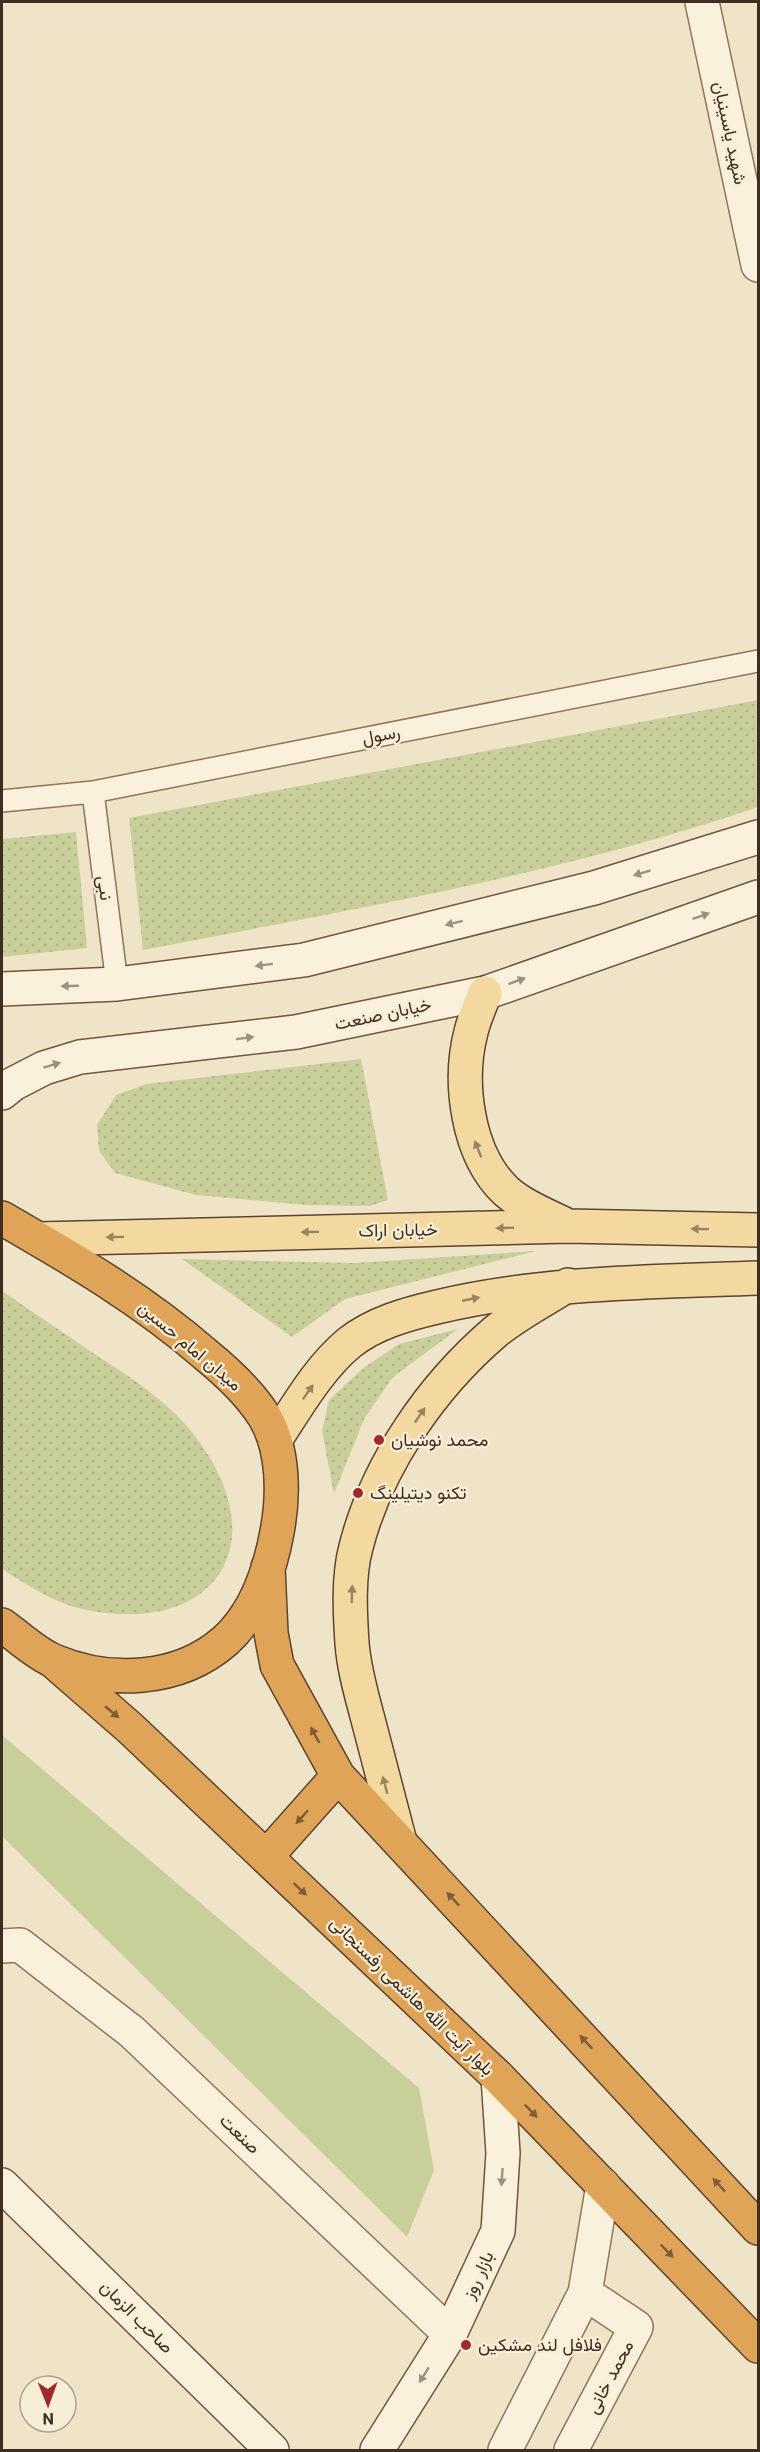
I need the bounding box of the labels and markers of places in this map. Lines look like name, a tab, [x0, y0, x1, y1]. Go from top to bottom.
place label: محمد نوشیان	[391, 1428, 488, 1456]
marker: محمد نوشیان	[372, 1433, 386, 1447]
place label: تکنو دیتیلینگ	[370, 1481, 467, 1509]
marker: تکنو دیتیلینگ	[351, 1486, 365, 1500]
place label: فلافل لند مشکین	[478, 2333, 602, 2361]
marker: فلافل لند مشکین	[459, 2338, 473, 2352]

